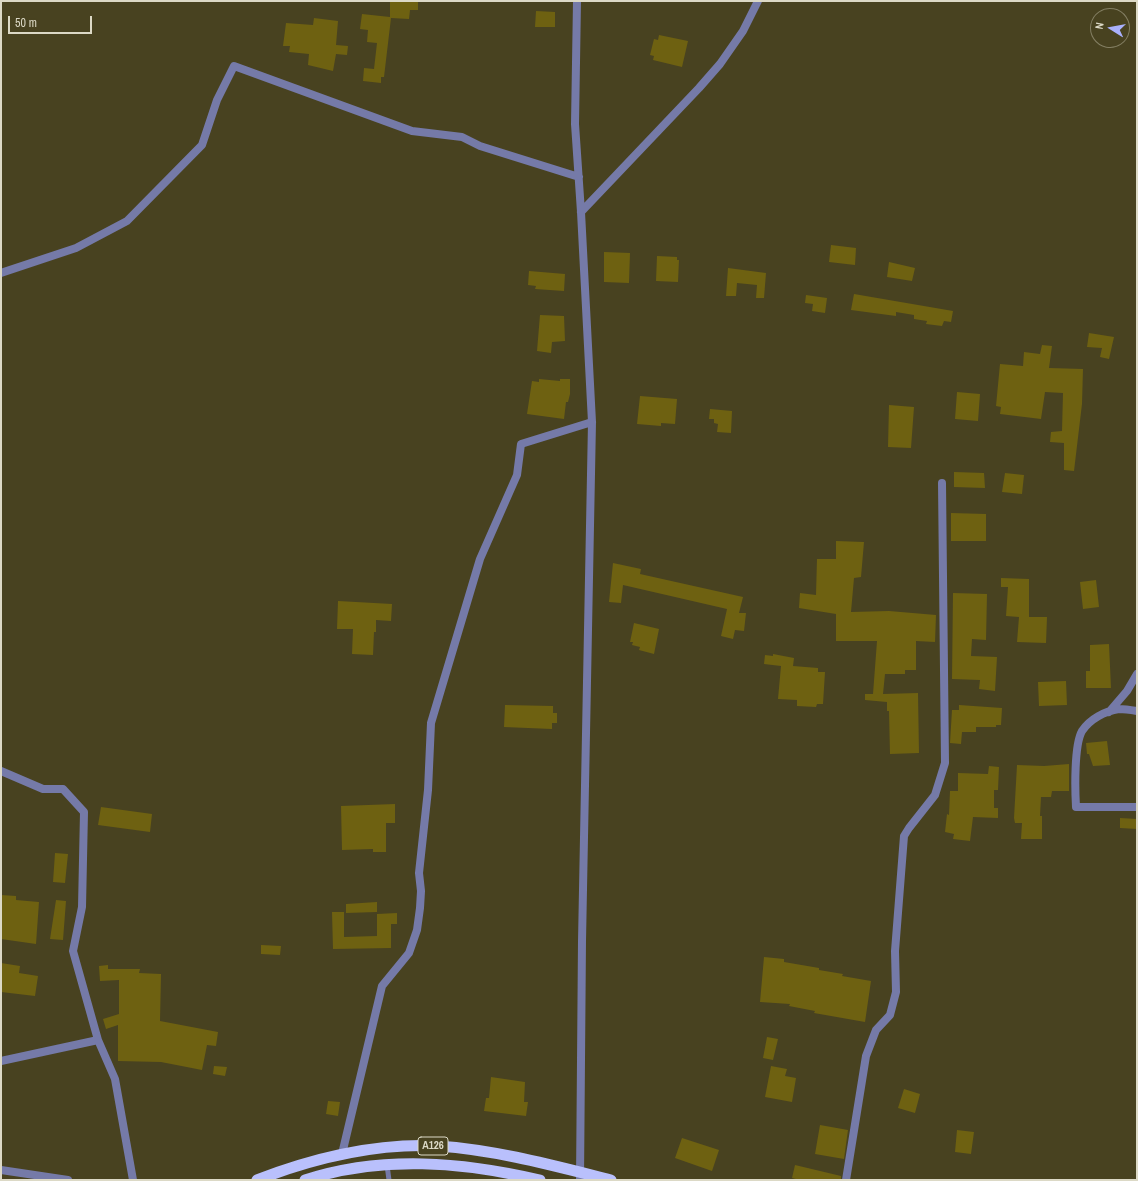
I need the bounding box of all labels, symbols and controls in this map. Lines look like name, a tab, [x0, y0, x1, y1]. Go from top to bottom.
scale bar	[10, 8, 94, 34]
north arrow	[1090, 8, 1130, 48]
text: 50 m	[15, 15, 37, 31]
text: N	[1092, 21, 1107, 30]
road number: A126	[418, 1137, 448, 1155]

